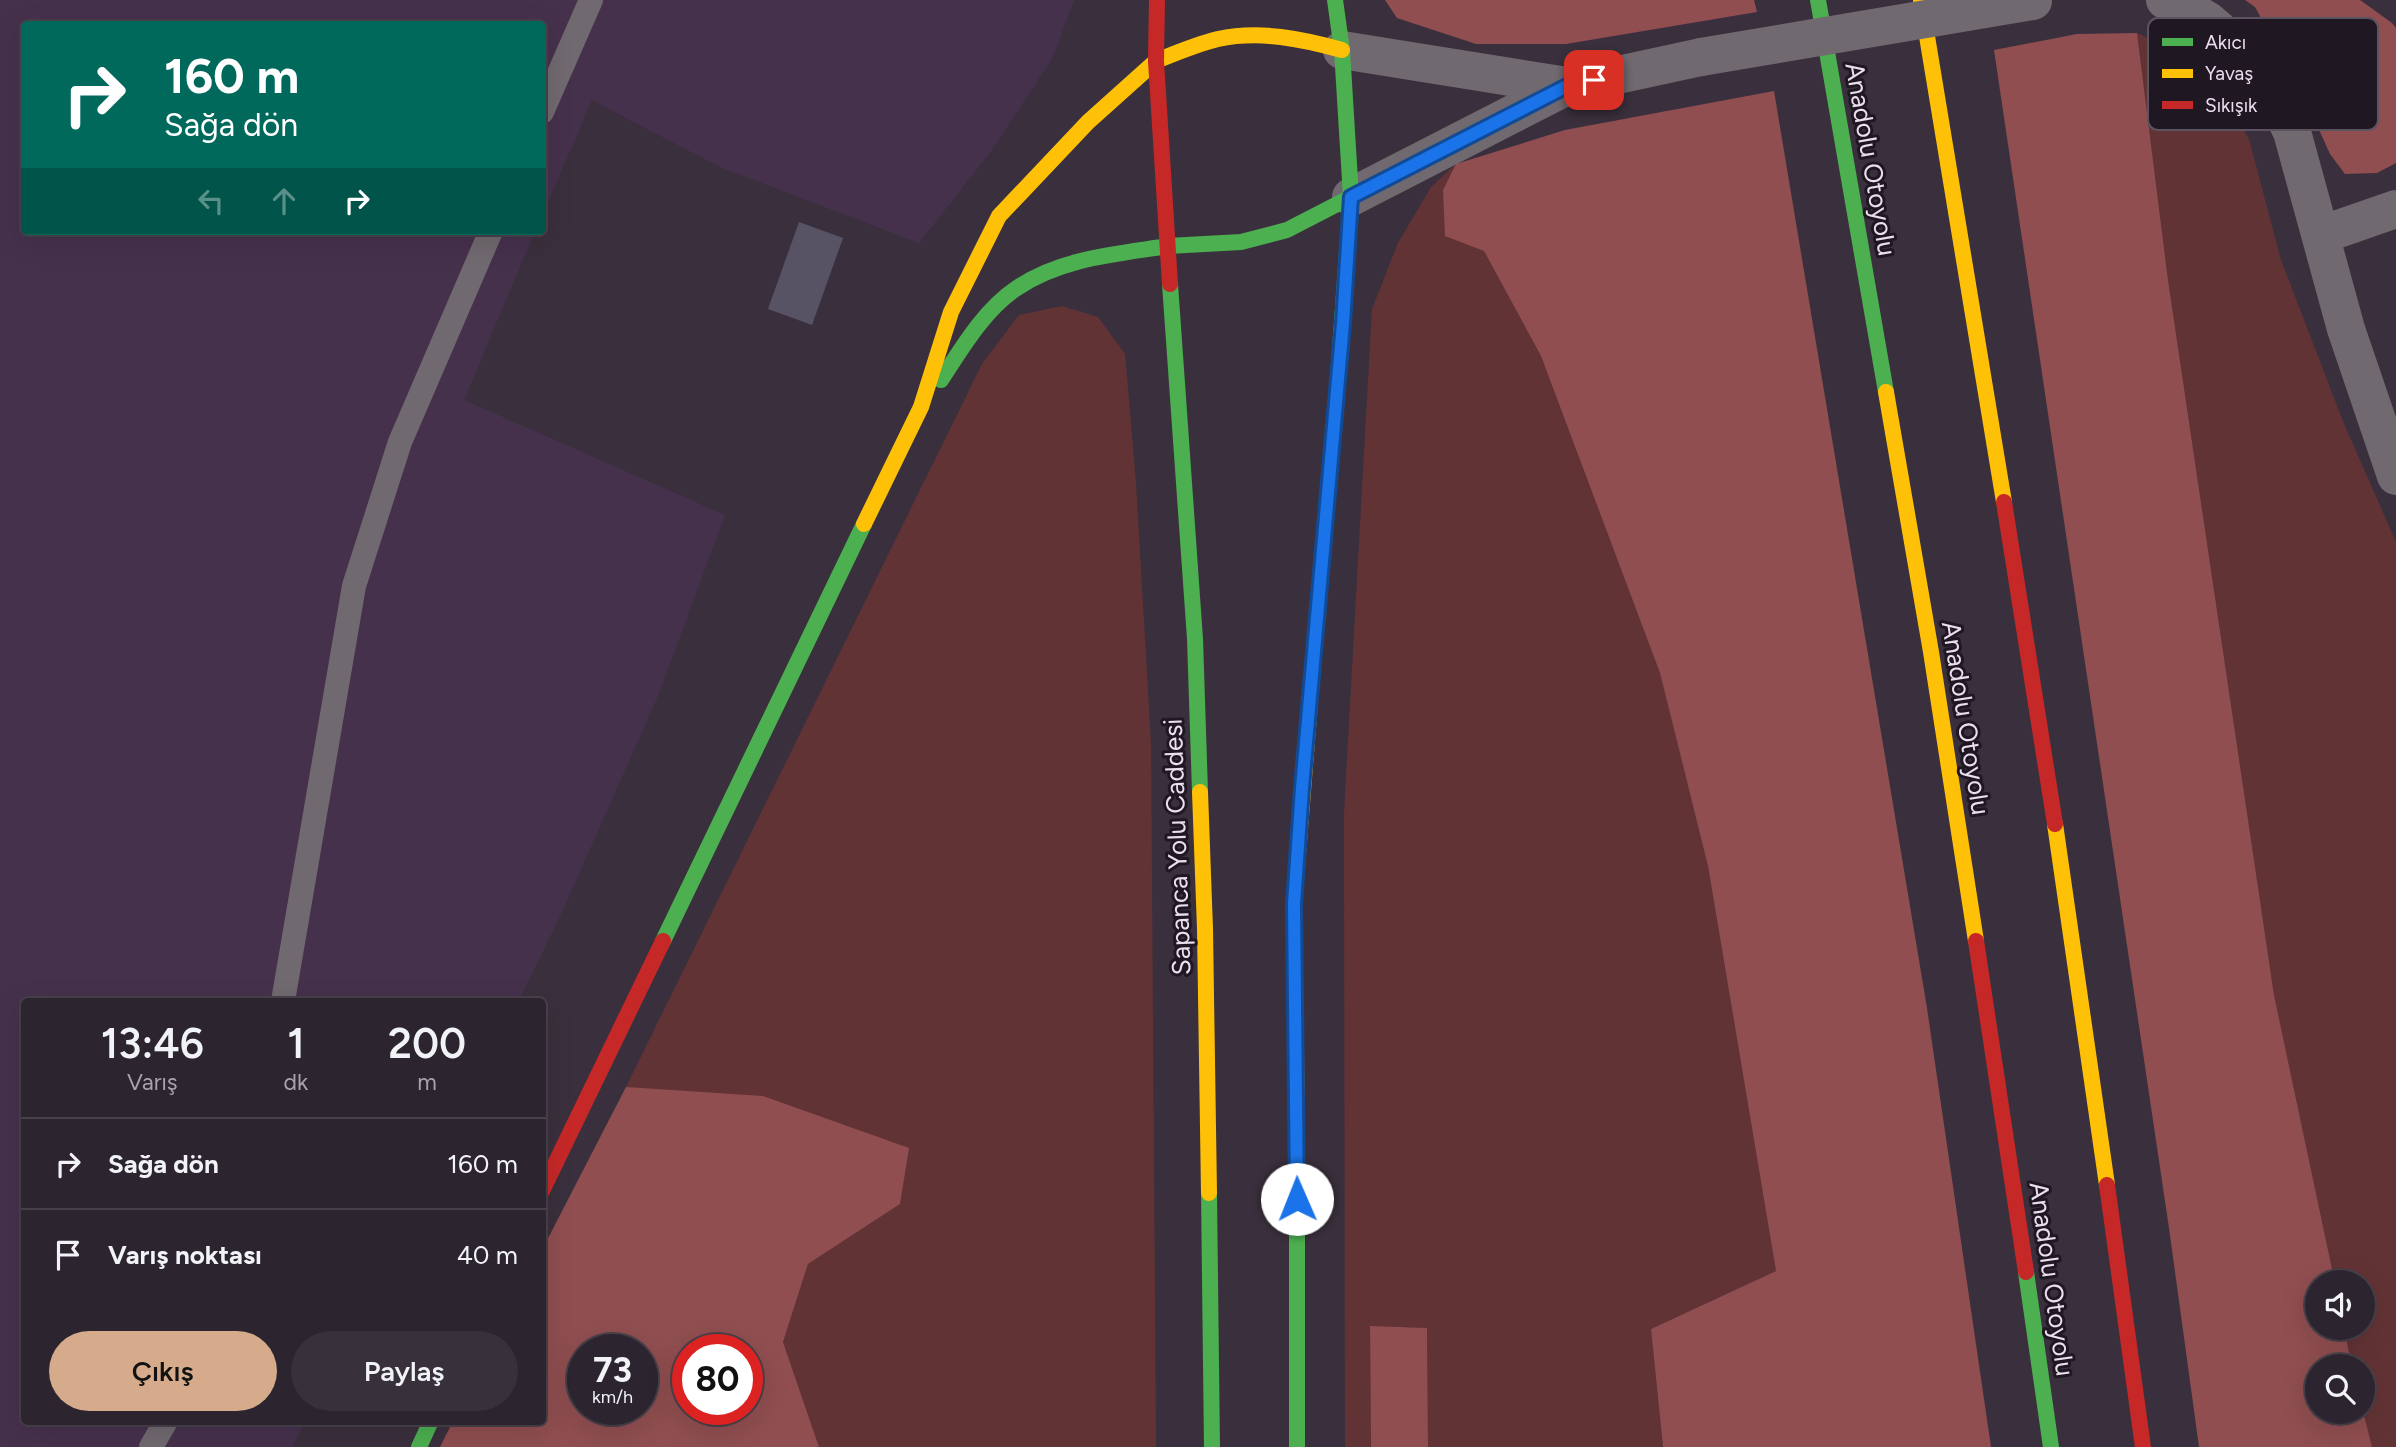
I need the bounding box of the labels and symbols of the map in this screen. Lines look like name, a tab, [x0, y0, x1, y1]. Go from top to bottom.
legend	[2148, 18, 2378, 130]
text: Akıcı	[2205, 31, 2246, 54]
pin	[1564, 50, 1624, 110]
street label: Anadolu Otoyolu	[1838, 60, 1904, 258]
text: Yavaş	[2205, 62, 2253, 85]
text: Sıkışık	[2205, 94, 2258, 117]
street label: Anadolu Otoyolu	[1935, 619, 1997, 817]
street label: Sapanca Yolu Caddesi	[1157, 718, 1197, 976]
position arrow	[1260, 1162, 1334, 1236]
street label: Anadolu Otoyolu	[2023, 1180, 2081, 1378]
speed limit sign: 80	[672, 1334, 763, 1425]

